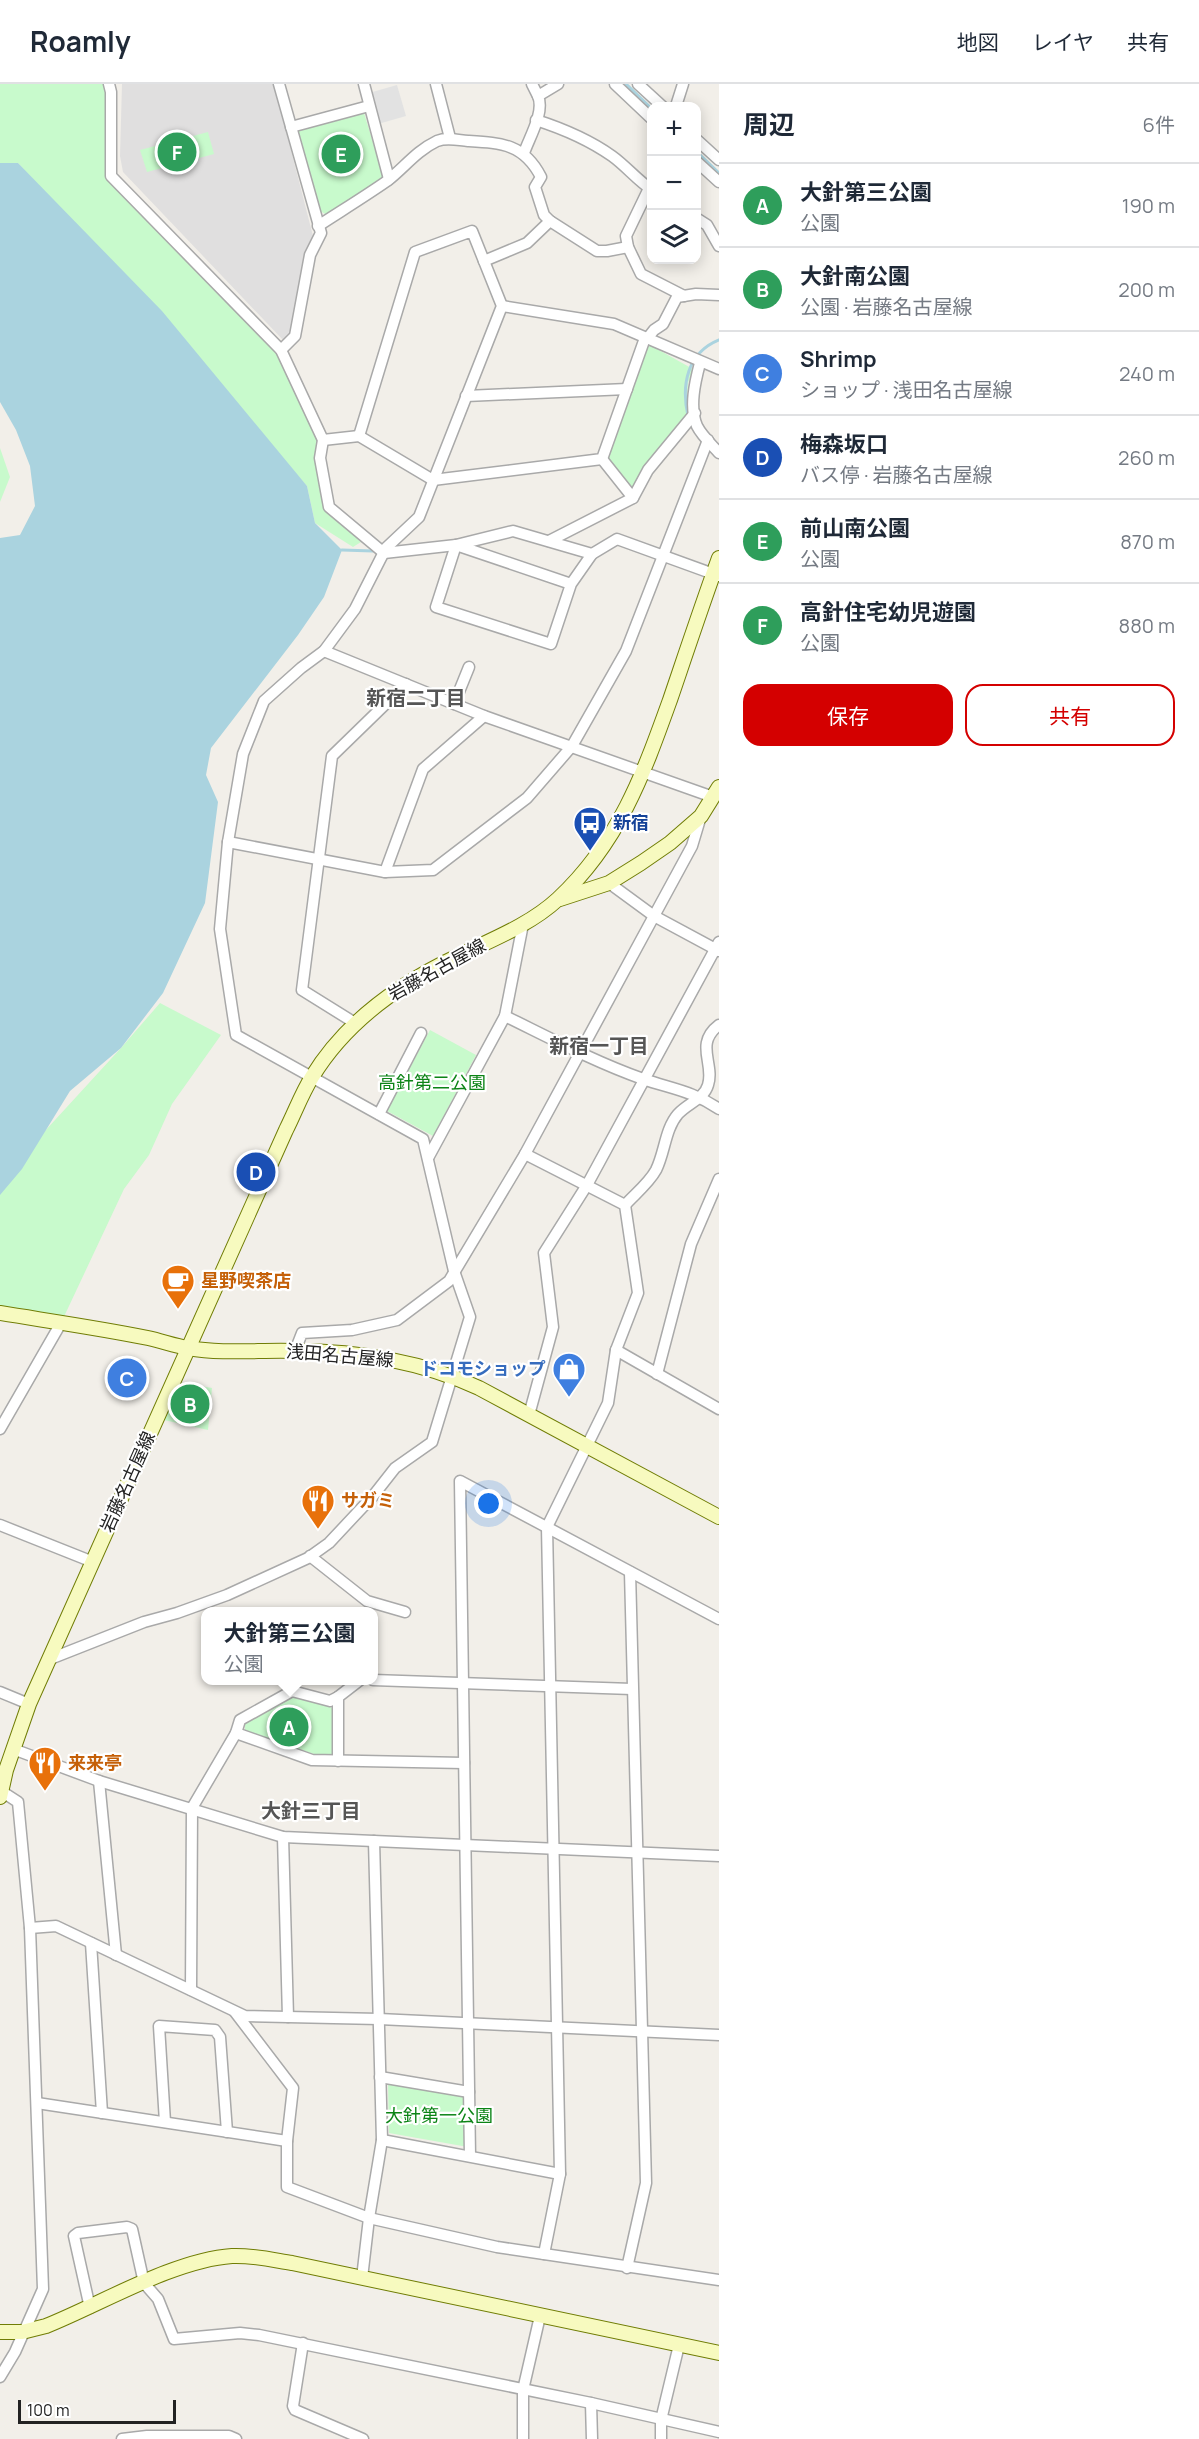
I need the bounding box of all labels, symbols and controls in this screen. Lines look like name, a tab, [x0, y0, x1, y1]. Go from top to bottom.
text: Roamly	[30, 22, 131, 60]
text: 地図	[957, 28, 999, 56]
text: レイヤ	[1032, 28, 1094, 56]
text: 共有	[1127, 28, 1169, 56]
map controls	[647, 102, 701, 264]
button: +	[647, 102, 701, 156]
text: 周辺	[743, 106, 795, 142]
text: 6件	[1143, 111, 1175, 138]
pin: F	[158, 130, 196, 174]
pin: E	[322, 132, 360, 176]
button: −	[647, 156, 701, 210]
text: 大針第三公園	[800, 177, 932, 207]
text: A	[756, 192, 769, 219]
text: 190 m	[1122, 192, 1175, 219]
text: 公園	[800, 209, 840, 236]
button: layers	[647, 210, 701, 264]
text: 大針南公園	[800, 261, 910, 291]
text: B	[756, 276, 769, 303]
text: 200 m	[1118, 276, 1175, 303]
text: 公園 · 岩藤名古屋線	[800, 293, 973, 320]
text: Shrimp	[800, 344, 877, 374]
text: C	[755, 360, 770, 387]
text: 240 m	[1119, 360, 1175, 387]
text: ショップ · 浅田名古屋線	[800, 376, 1013, 403]
text: 梅森坂口	[800, 429, 888, 459]
text: D	[755, 444, 770, 471]
text: 260 m	[1118, 444, 1175, 471]
text: バス停 · 岩藤名古屋線	[800, 461, 993, 488]
text: 前山南公園	[800, 513, 910, 543]
text: E	[757, 528, 768, 555]
text: 870 m	[1120, 528, 1175, 555]
text: 公園	[800, 545, 840, 572]
text: 高針住宅幼児遊園	[800, 597, 976, 627]
text: F	[757, 612, 768, 639]
text: 880 m	[1119, 612, 1175, 639]
text: 公園	[800, 629, 840, 656]
district label: 新宿二丁目	[366, 684, 466, 711]
button: 保存	[743, 684, 953, 746]
button: 共有	[965, 684, 1175, 746]
bus stop icon: 新宿	[572, 805, 608, 852]
place label: 新宿	[613, 810, 649, 834]
street label: 岩藤名古屋線	[383, 932, 490, 1006]
district label: 新宿一丁目	[549, 1032, 649, 1059]
park label: 高針第二公園	[378, 1070, 486, 1094]
pin: D	[236, 1150, 276, 1194]
cafe icon: 星野喫茶店	[160, 1263, 196, 1310]
place label: 星野喫茶店	[201, 1268, 291, 1292]
street label: 浅田名古屋線	[285, 1338, 395, 1372]
shop icon: ドコモショップ	[551, 1351, 587, 1398]
pin: C	[108, 1356, 146, 1400]
place label: ドコモショップ	[420, 1356, 546, 1380]
pin: B	[170, 1382, 210, 1426]
street label: 岩藤名古屋線	[94, 1427, 160, 1536]
restaurant icon: サガミ	[300, 1483, 336, 1530]
place label: サガミ	[341, 1488, 395, 1512]
your location	[474, 1489, 503, 1518]
popup	[201, 1607, 378, 1685]
text: 大針第三公園	[223, 1618, 356, 1648]
text: 公園	[223, 1650, 263, 1677]
pin: A	[270, 1704, 308, 1750]
restaurant icon: 来来亭	[27, 1745, 63, 1792]
place label: 来来亭	[68, 1750, 122, 1774]
district label: 大針三丁目	[261, 1797, 361, 1824]
park label: 大針第一公園	[385, 2103, 493, 2127]
scale bar	[18, 2397, 176, 2424]
text: 100 m	[27, 2399, 70, 2421]

